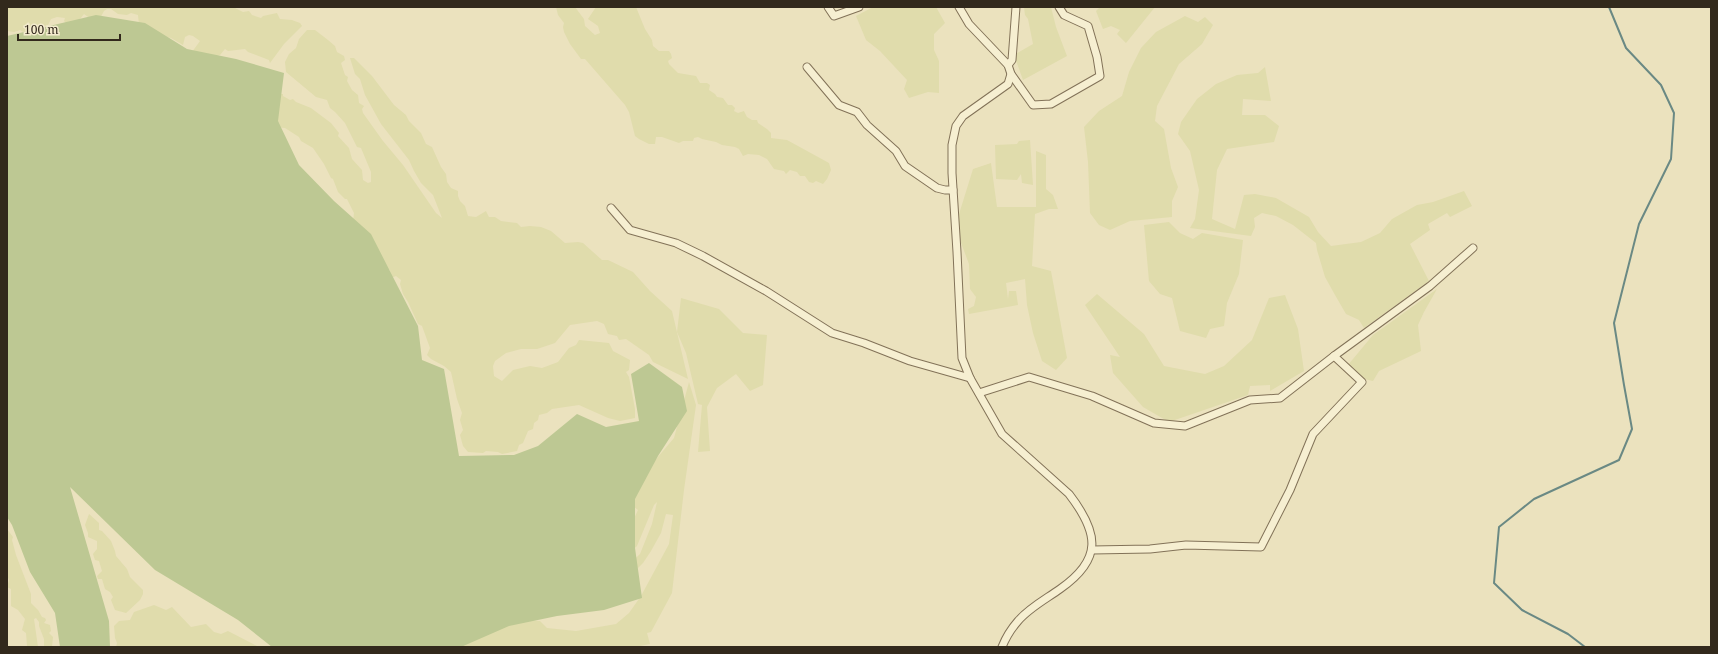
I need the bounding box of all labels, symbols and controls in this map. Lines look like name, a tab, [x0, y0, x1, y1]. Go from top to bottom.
scale bar	[18, 16, 120, 42]
text: 100 m	[24, 21, 59, 38]

